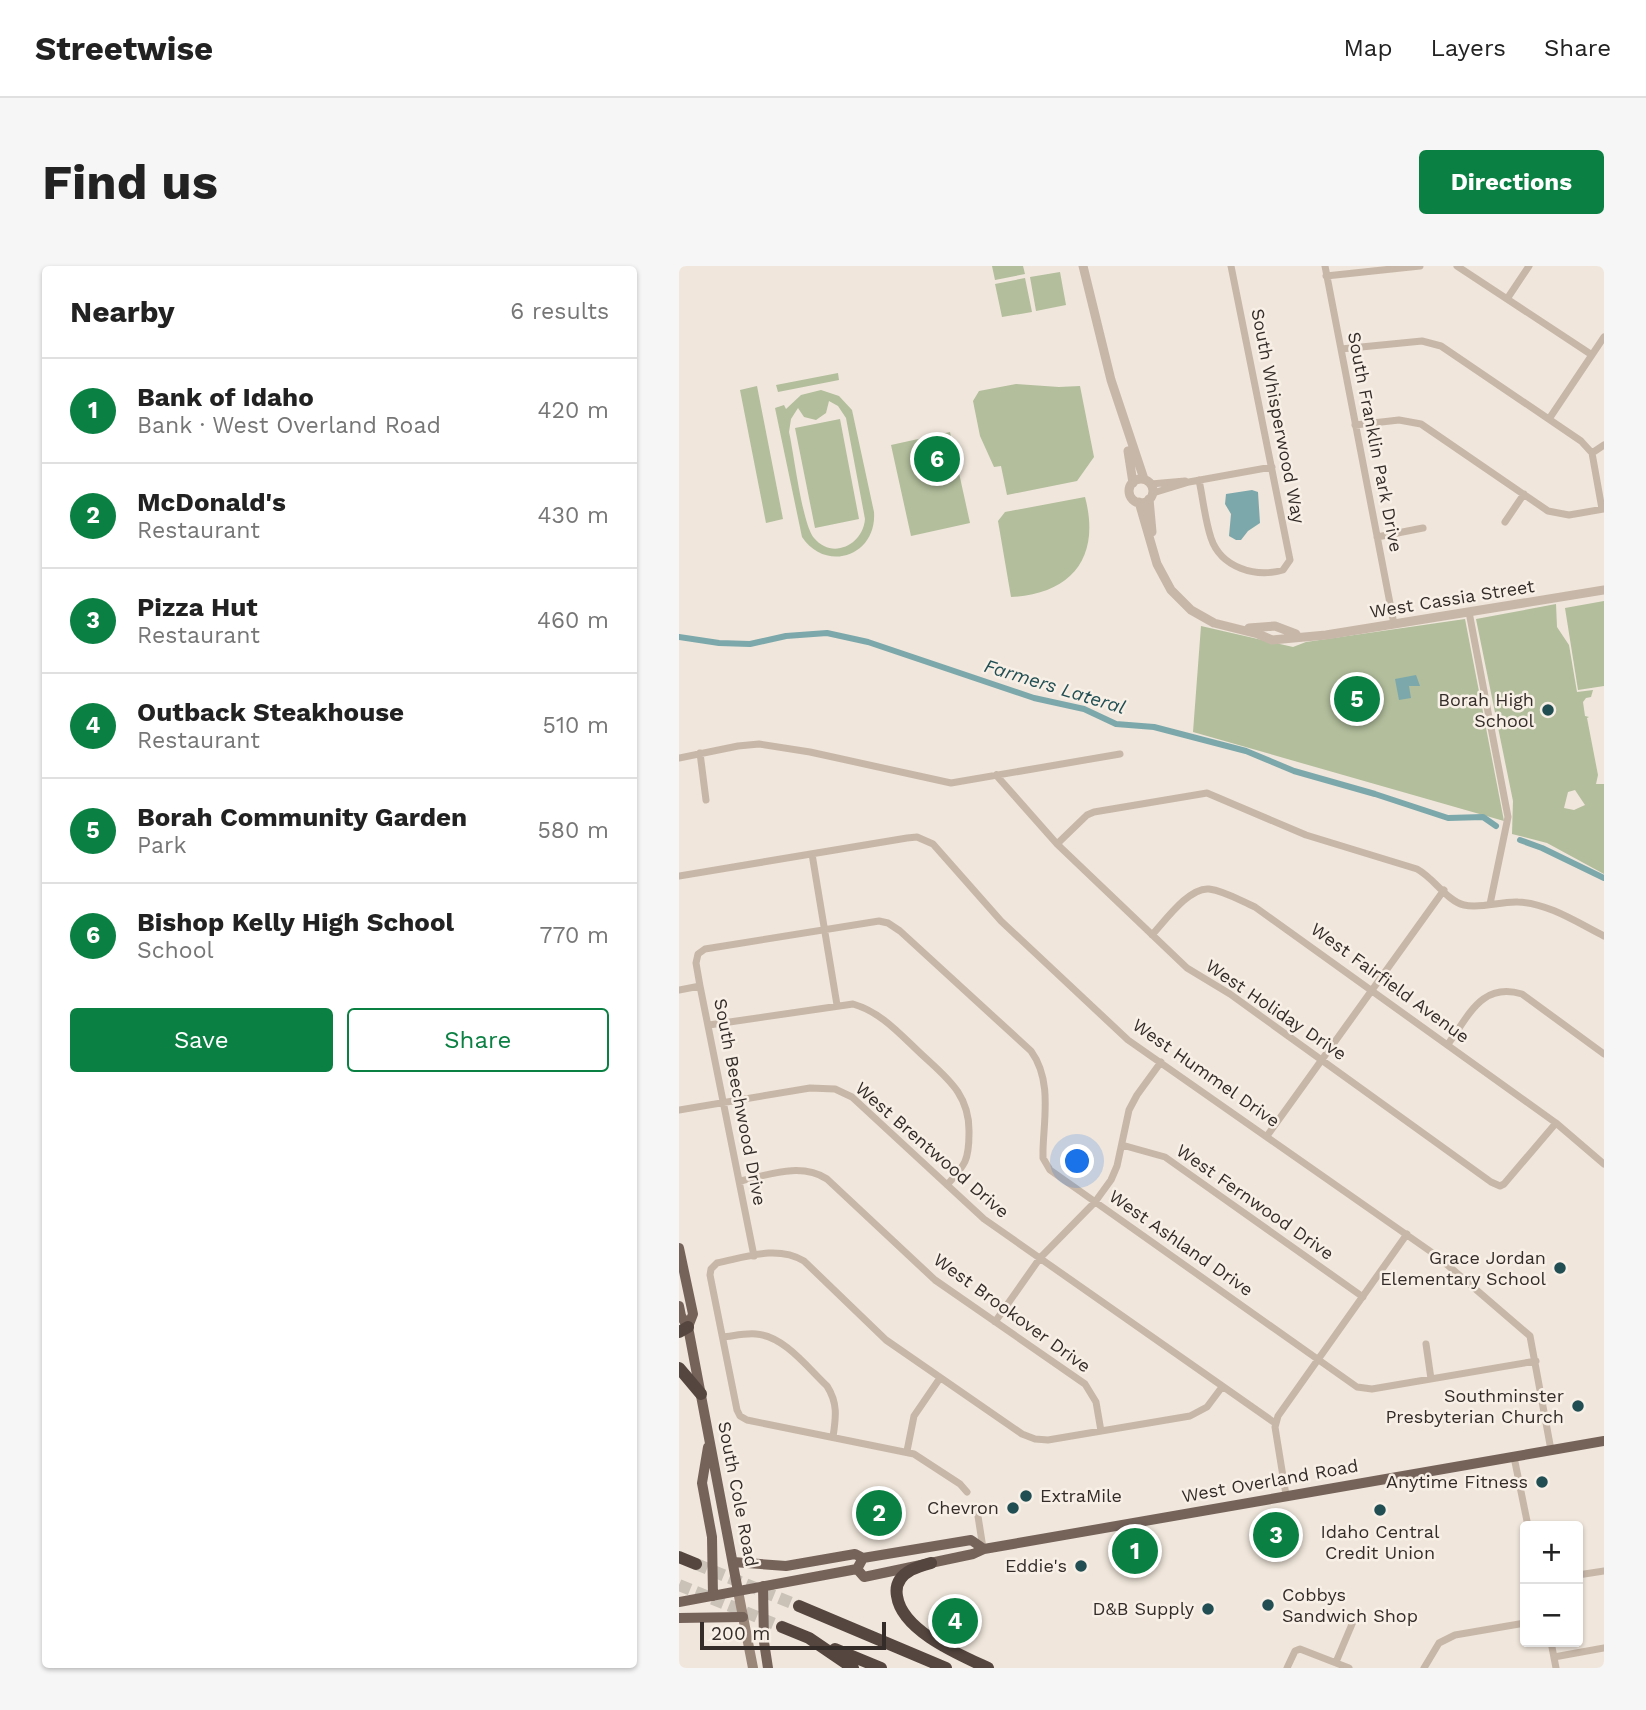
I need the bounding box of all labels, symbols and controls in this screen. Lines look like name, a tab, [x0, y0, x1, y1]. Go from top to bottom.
text: Streetwise	[35, 29, 213, 68]
text: Map	[1344, 34, 1392, 62]
text: Layers	[1430, 34, 1506, 62]
text: Share	[1544, 34, 1611, 62]
button: Directions	[1419, 150, 1604, 214]
text: Find us	[42, 153, 218, 211]
text: Nearby	[70, 294, 175, 329]
text: 6 results	[510, 298, 609, 325]
street label: South Whisperwood Way	[1247, 307, 1310, 526]
street label: South Franklin Park Drive	[1344, 330, 1407, 554]
text: Bank of Idaho	[137, 382, 314, 412]
text: 1	[88, 397, 98, 424]
text: 420 m	[537, 397, 609, 424]
text: Bank · West Overland Road	[137, 412, 441, 439]
pin: 6	[914, 433, 960, 485]
text: McDonald's	[137, 487, 286, 517]
text: 2	[86, 502, 100, 529]
text: 430 m	[537, 502, 609, 529]
text: Restaurant	[137, 517, 260, 544]
street label: West Cassia Street	[1368, 575, 1536, 622]
text: Pizza Hut	[137, 592, 258, 622]
text: 3	[86, 607, 100, 634]
text: 460 m	[537, 607, 609, 634]
text: Restaurant	[137, 622, 260, 649]
water label: Farmers Lateral	[982, 654, 1128, 719]
pin: 5	[1334, 673, 1380, 725]
place label: Borah High School	[1438, 689, 1534, 731]
text: Outback Steakhouse	[137, 697, 404, 727]
marker: Borah High School	[1540, 702, 1556, 718]
text: 4	[86, 712, 100, 739]
text: 510 m	[543, 712, 609, 739]
text: Restaurant	[137, 727, 260, 754]
text: Borah Community Garden	[137, 802, 467, 832]
text: 5	[86, 817, 100, 844]
text: 580 m	[537, 817, 609, 844]
text: Park	[137, 832, 186, 859]
text: Bishop Kelly High School	[137, 907, 454, 937]
street label: West Fairfield Avenue	[1307, 918, 1474, 1047]
text: 6	[86, 922, 100, 949]
text: 770 m	[540, 922, 609, 949]
text: School	[137, 937, 214, 964]
street label: West Holiday Drive	[1202, 955, 1351, 1064]
street label: South Beechwood Drive	[710, 997, 771, 1207]
button: Save	[70, 1008, 333, 1072]
button: Share	[347, 1008, 609, 1072]
street label: West Hummel Drive	[1129, 1014, 1284, 1131]
street label: West Brentwood Drive	[851, 1077, 1013, 1222]
street label: West Fernwood Drive	[1172, 1139, 1338, 1264]
your location	[1060, 1144, 1094, 1178]
street label: West Ashland Drive	[1105, 1185, 1257, 1300]
place label: Grace Jordan Elementary School	[1380, 1247, 1546, 1289]
street label: West Brookover Drive	[930, 1249, 1095, 1377]
marker: Grace Jordan Elementary School	[1552, 1260, 1568, 1276]
place label: Southminster Presbyterian Church	[1385, 1385, 1564, 1427]
marker: Southminster Presbyterian Church	[1570, 1398, 1586, 1414]
street label: South Cole Road	[714, 1420, 763, 1568]
street label: West Overland Road	[1180, 1455, 1360, 1506]
place label: Anytime Fitness	[1386, 1471, 1528, 1492]
marker: Anytime Fitness	[1534, 1474, 1550, 1490]
place label: ExtraMile	[1040, 1485, 1122, 1506]
pin: 2	[856, 1487, 902, 1539]
marker: ExtraMile	[1018, 1488, 1034, 1504]
place label: Chevron	[927, 1497, 999, 1518]
marker: Chevron	[1005, 1500, 1021, 1516]
marker: Idaho Central Credit Union	[1372, 1502, 1388, 1518]
pin: 3	[1253, 1509, 1299, 1561]
place label: Idaho Central Credit Union	[1321, 1521, 1440, 1563]
map controls	[1520, 1521, 1583, 1647]
button: +	[1520, 1521, 1583, 1584]
pin: 1	[1112, 1525, 1158, 1577]
place label: Eddie's	[1005, 1555, 1067, 1576]
marker: Eddie's	[1073, 1558, 1089, 1574]
place label: Cobbys Sandwich Shop	[1282, 1584, 1418, 1626]
button: −	[1520, 1584, 1583, 1647]
pin: 4	[932, 1595, 978, 1647]
marker: Cobbys Sandwich Shop	[1260, 1597, 1276, 1613]
place label: D&B Supply	[1092, 1598, 1195, 1619]
marker: D&B Supply	[1200, 1601, 1216, 1617]
scale bar	[700, 1619, 885, 1651]
text: 200 m	[711, 1622, 770, 1645]

